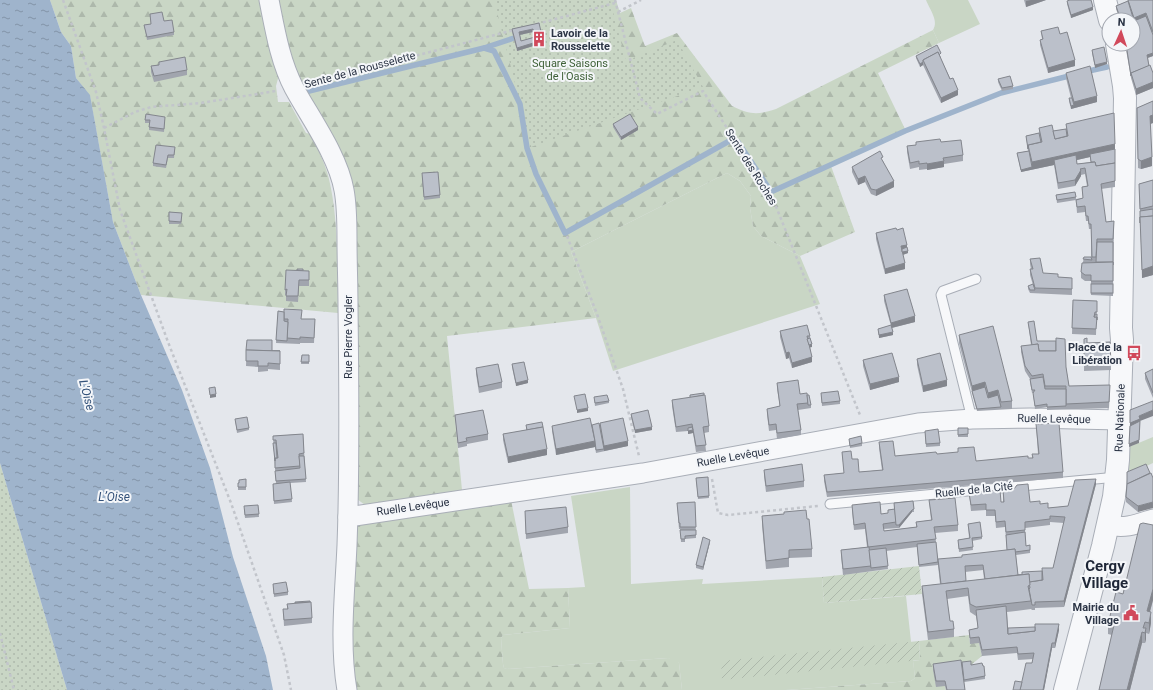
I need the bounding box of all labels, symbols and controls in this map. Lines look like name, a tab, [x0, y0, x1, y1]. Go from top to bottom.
north arrow	[1101, 12, 1141, 52]
text: N	[1117, 16, 1126, 29]
place label: Lavoir de la Rousselette	[551, 27, 610, 53]
building icon: Lavoir de la Rousselette	[530, 30, 548, 48]
street label: Sente de la Rousselette	[303, 49, 417, 91]
park label: Square Saisons de l'Oasis	[532, 57, 608, 83]
street label: Sente des Roches	[722, 126, 780, 208]
street label: Rue Pierre Vogler	[342, 295, 355, 379]
place label: Place de la Libération	[1068, 341, 1122, 367]
bus stop icon: Place de la Libération	[1125, 344, 1143, 362]
water label: L'Oise	[76, 378, 98, 412]
street label: Rue Nationale	[1112, 383, 1128, 452]
street label: Ruelle Levêque	[1017, 412, 1091, 426]
street label: Ruelle Levêque	[696, 444, 770, 470]
street label: Ruelle de la Cité	[935, 479, 1014, 501]
water label: L’Oise	[98, 490, 130, 504]
street label: Ruelle Levêque	[376, 495, 450, 519]
district label: Cergy Village	[1082, 557, 1128, 592]
place label: Mairie du Village	[1073, 601, 1119, 627]
public building icon: Mairie du Village	[1122, 604, 1140, 622]

